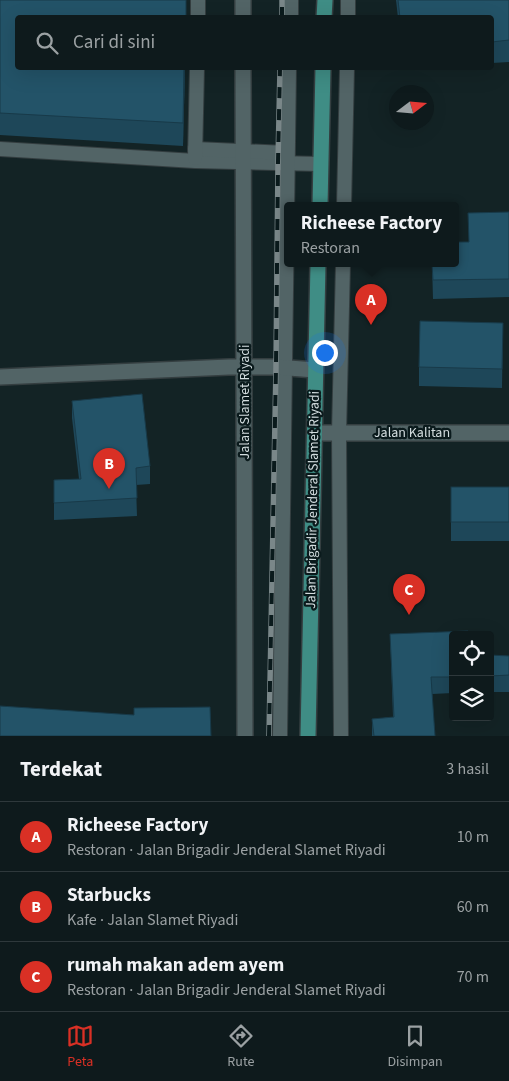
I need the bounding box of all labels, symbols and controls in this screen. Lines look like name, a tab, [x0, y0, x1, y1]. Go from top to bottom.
search box	[15, 15, 494, 70]
icon: search	[33, 29, 61, 57]
text: Cari di sini	[73, 29, 155, 56]
north arrow	[389, 85, 434, 130]
popup	[284, 202, 459, 267]
text: Richeese Factory	[301, 210, 442, 237]
text: Restoran	[301, 237, 360, 259]
pin: A	[355, 284, 387, 325]
your location	[312, 340, 338, 366]
street label: Jalan Slamet Riyadi	[235, 345, 255, 459]
street label: Jalan Brigadir Jenderal Slamet Riyadi	[301, 391, 325, 609]
street label: Jalan Kalitan	[374, 423, 450, 443]
pin: B	[93, 448, 125, 489]
pin: C	[393, 574, 425, 615]
map controls	[449, 631, 494, 721]
button: locate	[449, 631, 494, 676]
button: layers	[449, 676, 494, 721]
text: Terdekat	[20, 754, 102, 784]
text: 3 hasil	[446, 758, 489, 780]
text: Richeese Factory	[67, 812, 208, 839]
text: A	[31, 826, 41, 848]
text: 10 m	[457, 826, 489, 848]
text: Restoran · Jalan Brigadir Jenderal Slamet Riyadi	[67, 839, 386, 861]
text: Starbucks	[67, 882, 151, 909]
text: B	[31, 896, 41, 918]
text: 60 m	[457, 896, 489, 918]
text: Kafe · Jalan Slamet Riyadi	[67, 909, 238, 931]
text: rumah makan adem ayem	[67, 952, 284, 979]
text: C	[31, 966, 41, 988]
text: 70 m	[457, 966, 489, 988]
text: Restoran · Jalan Brigadir Jenderal Slamet Riyadi	[67, 979, 386, 1001]
tab: Peta	[66, 1022, 94, 1072]
tab: Rute	[227, 1022, 255, 1072]
tab: Disimpan	[387, 1022, 443, 1072]

